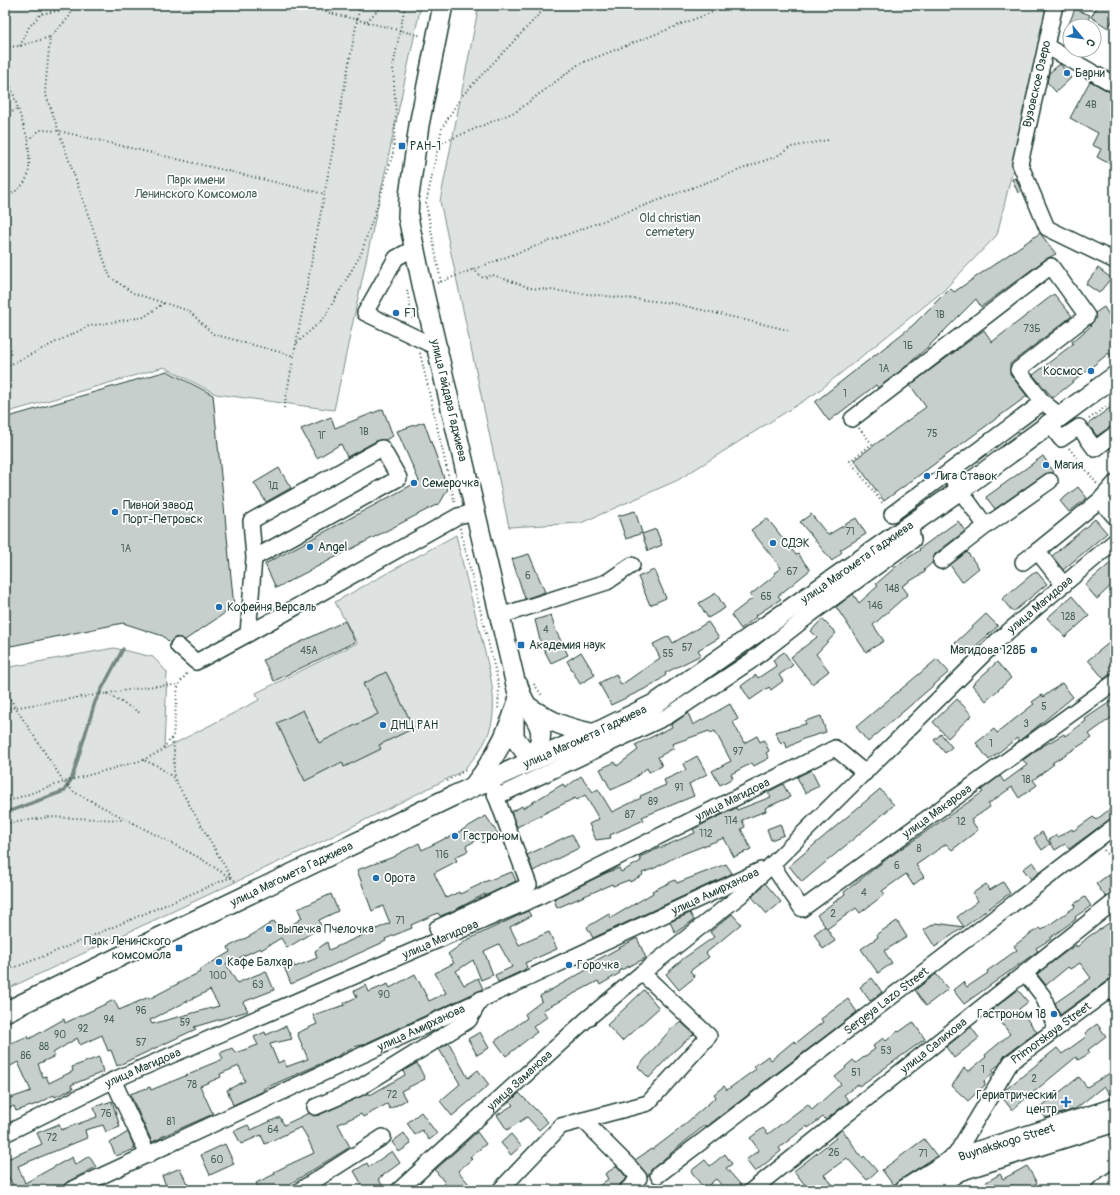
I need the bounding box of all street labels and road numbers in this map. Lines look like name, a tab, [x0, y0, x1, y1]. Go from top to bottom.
street label: Вузовское Озеро	[1020, 39, 1054, 129]
street label: улица Гайдара Гаджиева	[427, 337, 471, 463]
street label: улица Магомета Гаджиева	[797, 517, 917, 607]
street label: улица Магидова	[1003, 572, 1076, 637]
street label: улица Магомета Гаджиева	[520, 701, 649, 772]
street label: улица Магидова	[692, 774, 773, 825]
street label: улица Макарова	[899, 781, 975, 842]
street label: улица Магомета Гаджиева	[227, 838, 356, 910]
street label: улица Амирханова	[668, 864, 762, 918]
street label: улица Магидова	[399, 916, 481, 963]
street label: Sergeya Lazo Street	[841, 964, 932, 1038]
street label: Primorskaya Street	[1008, 999, 1094, 1067]
street label: улица Амирханова	[374, 1001, 468, 1055]
street label: улица Салихова	[896, 1014, 970, 1077]
street label: улица Магидова	[101, 1044, 183, 1091]
street label: улица Заманова	[483, 1047, 556, 1114]
street label: Buynakskogo Street	[957, 1120, 1056, 1164]

